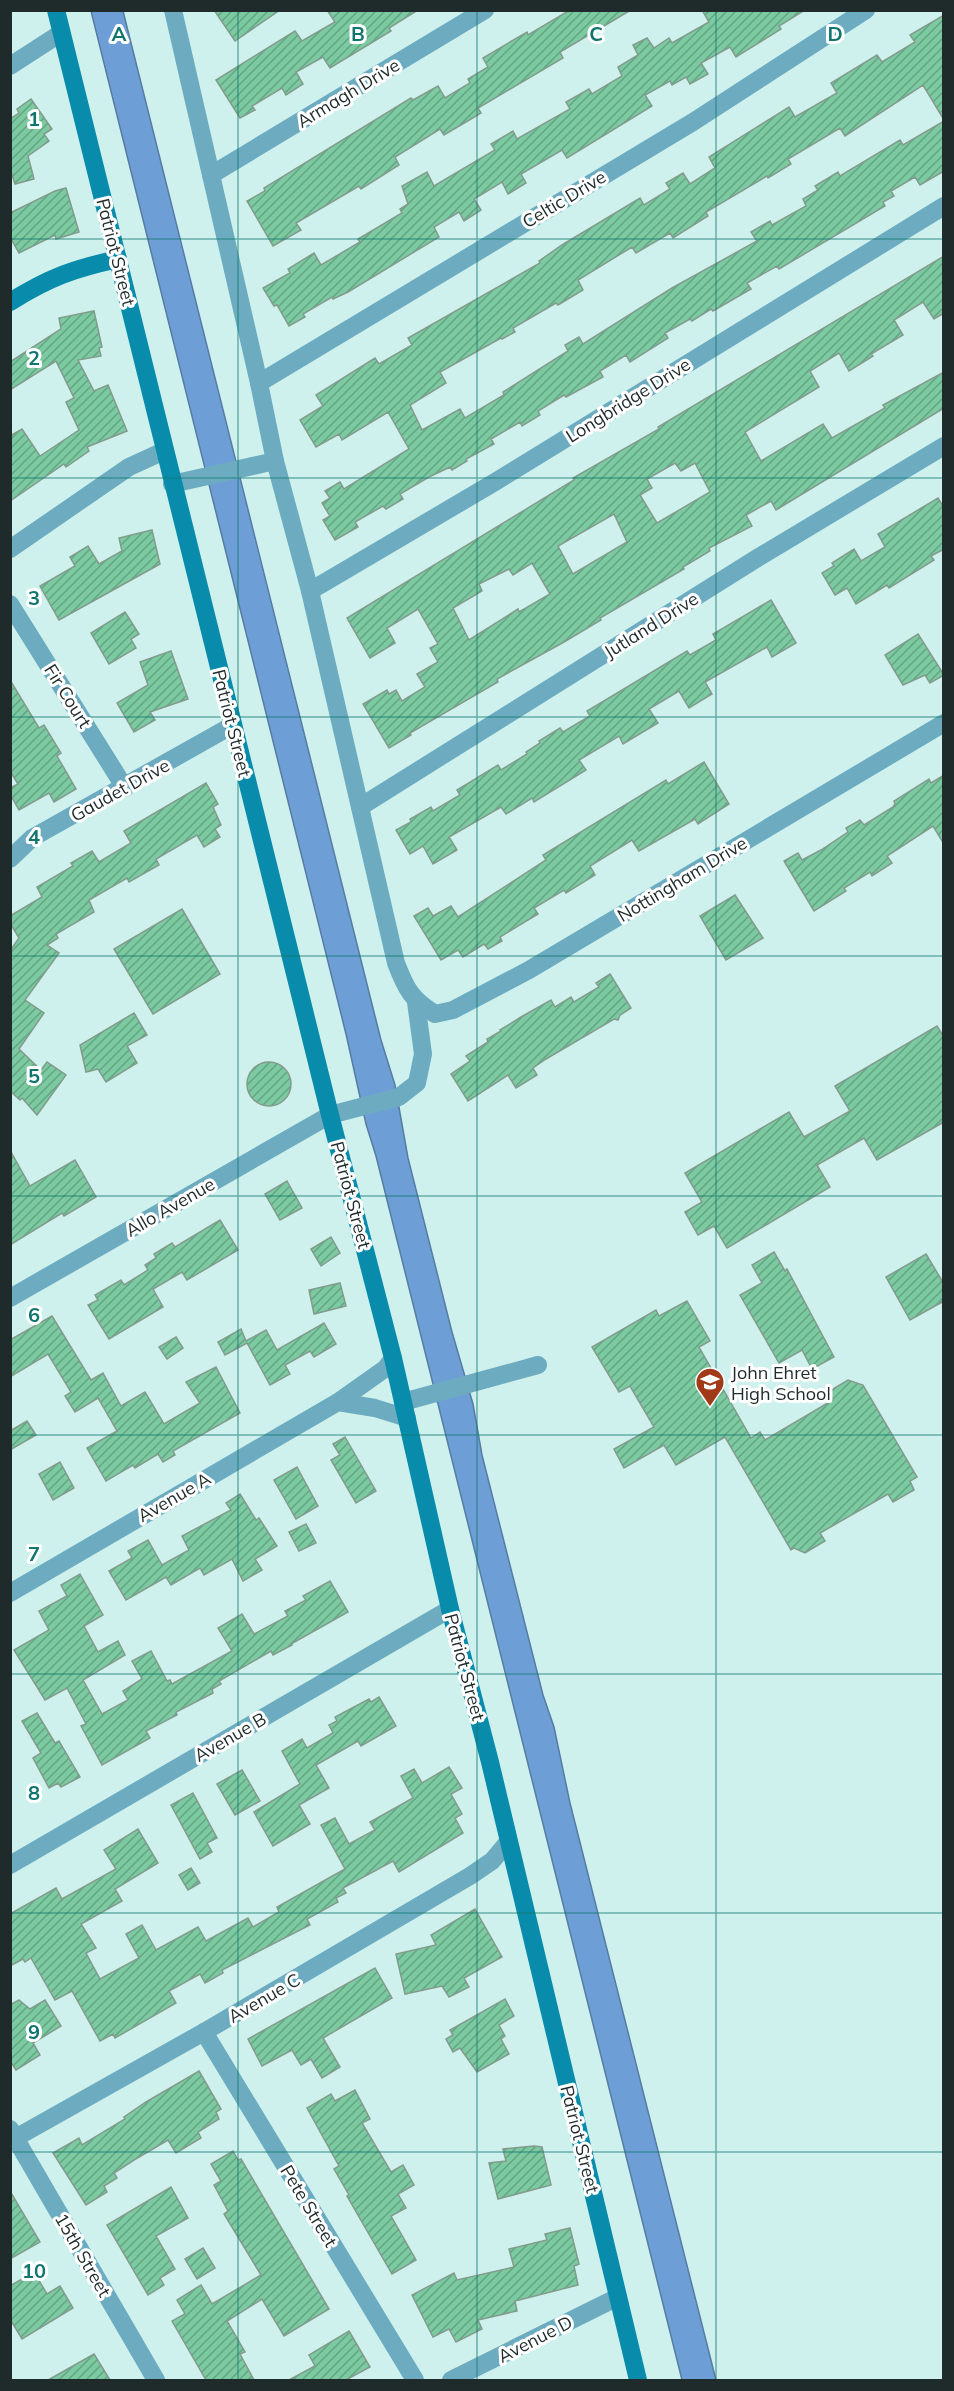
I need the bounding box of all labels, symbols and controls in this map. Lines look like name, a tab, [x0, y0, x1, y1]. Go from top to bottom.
text: A	[112, 21, 127, 46]
text: B	[351, 21, 365, 46]
text: C	[589, 21, 603, 46]
text: D	[827, 21, 843, 46]
street label: Armagh Drive	[292, 53, 404, 133]
text: 1	[28, 106, 40, 131]
street label: Celtic Drive	[518, 165, 610, 233]
street label: Patriot Street	[92, 196, 140, 308]
text: 2	[28, 345, 40, 370]
street label: Longbridge Drive	[561, 352, 695, 448]
text: 3	[28, 585, 40, 610]
street label: Jutland Drive	[599, 587, 703, 663]
street label: Fir Court	[39, 660, 97, 732]
street label: Patriot Street	[208, 667, 256, 779]
street label: Gaudet Drive	[67, 753, 173, 827]
text: 4	[28, 824, 40, 849]
street label: Nottingham Drive	[613, 831, 751, 927]
text: 5	[28, 1063, 40, 1088]
street label: Patriot Street	[326, 1139, 376, 1251]
street label: Allo Avenue	[121, 1172, 219, 1242]
text: 6	[28, 1302, 40, 1327]
place label: John Ehret High School	[731, 1361, 831, 1405]
school or university icon: John Ehret High School	[694, 1366, 726, 1408]
street label: Avenue A	[133, 1467, 215, 1527]
text: 7	[28, 1541, 40, 1566]
street label: Patriot Street	[440, 1611, 490, 1723]
street label: Avenue B	[190, 1707, 270, 1767]
text: 8	[28, 1780, 40, 1805]
street label: Avenue C	[224, 1968, 304, 2028]
text: 9	[28, 2019, 40, 2044]
street label: Patriot Street	[556, 2083, 604, 2195]
street label: Pete Street	[276, 2161, 342, 2251]
street label: 15th Street	[50, 2209, 116, 2301]
text: 10	[22, 2258, 46, 2283]
street label: Avenue D	[494, 2310, 576, 2368]

